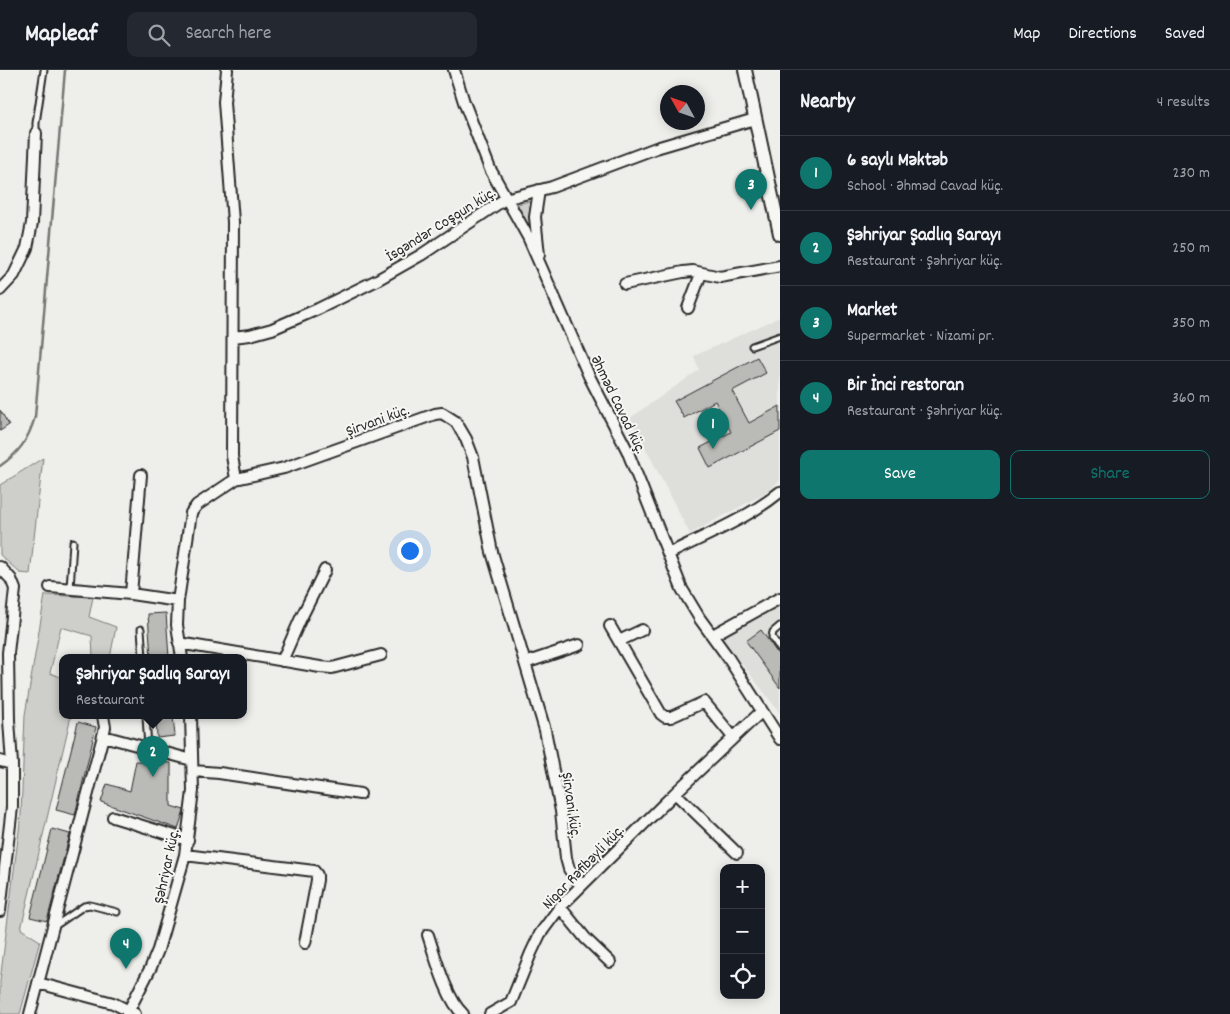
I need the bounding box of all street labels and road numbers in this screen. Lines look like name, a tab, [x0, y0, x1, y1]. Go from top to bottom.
street label: İsgəndər Coşqun küç.	[382, 182, 501, 268]
street label: Əhməd Cavad küç.	[584, 352, 651, 458]
street label: Şirvani küç.	[343, 399, 413, 443]
street label: Şirvani küç.	[555, 771, 587, 840]
street label: Nigar Rəfibəyli küç.	[537, 820, 630, 915]
street label: Şəhriyar küç.	[148, 827, 187, 906]

